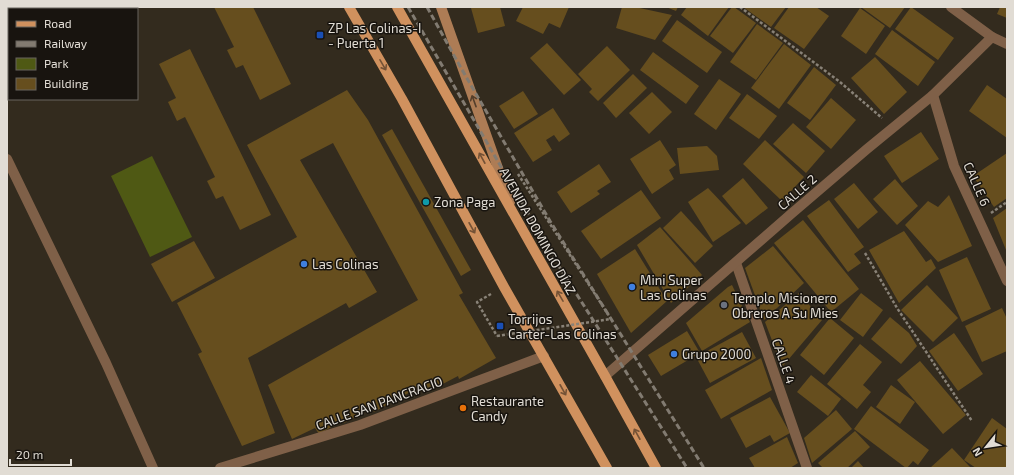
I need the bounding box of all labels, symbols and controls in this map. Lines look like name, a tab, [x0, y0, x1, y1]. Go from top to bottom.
legend	[8, 8, 138, 100]
text: Road	[44, 16, 72, 30]
place label: ZP Las Colinas-I - Puerta 1	[328, 20, 421, 51]
marker: ZP Las Colinas-I - Puerta 1	[315, 30, 325, 40]
text: Railway	[44, 36, 88, 50]
text: Park	[44, 56, 69, 70]
one-way arrow	[379, 59, 387, 71]
text: Building	[44, 76, 89, 90]
one-way arrow	[470, 94, 477, 107]
one-way arrow	[478, 153, 486, 165]
street label: CALLE 6	[960, 160, 994, 208]
street label: AVENIDA DOMINGO DÍAZ	[496, 164, 581, 297]
street label: CALLE 2	[774, 171, 820, 213]
place label: Zona Paga	[434, 194, 495, 210]
marker: Zona Paga	[421, 197, 431, 207]
one-way arrow	[469, 222, 477, 234]
place label: Las Colinas	[312, 256, 379, 272]
marker: Las Colinas	[299, 259, 309, 269]
place label: Mini Super Las Colinas	[640, 272, 707, 303]
marker: Mini Super Las Colinas	[627, 282, 637, 292]
one-way arrow	[555, 290, 563, 302]
place label: Templo Misionero Obreros A Su Mies	[732, 290, 838, 321]
marker: Templo Misionero Obreros A Su Mies	[719, 300, 729, 310]
place label: Torrijos Carter-Las Colinas	[508, 311, 617, 342]
marker: Torrijos Carter-Las Colinas	[495, 321, 505, 331]
street label: CALLE 4	[769, 336, 799, 386]
place label: Grupo 2000	[682, 346, 751, 362]
marker: Grupo 2000	[669, 349, 679, 359]
street label: CALLE SAN PANCRACIO	[313, 373, 445, 433]
one-way arrow	[560, 384, 568, 396]
place label: Restaurante Candy	[471, 393, 544, 424]
marker: Restaurante Candy	[458, 403, 468, 413]
north arrow	[966, 427, 1006, 467]
one-way arrow	[633, 428, 641, 440]
scale bar	[10, 441, 71, 467]
text: N	[969, 446, 985, 459]
text: 20 m	[16, 447, 43, 461]

